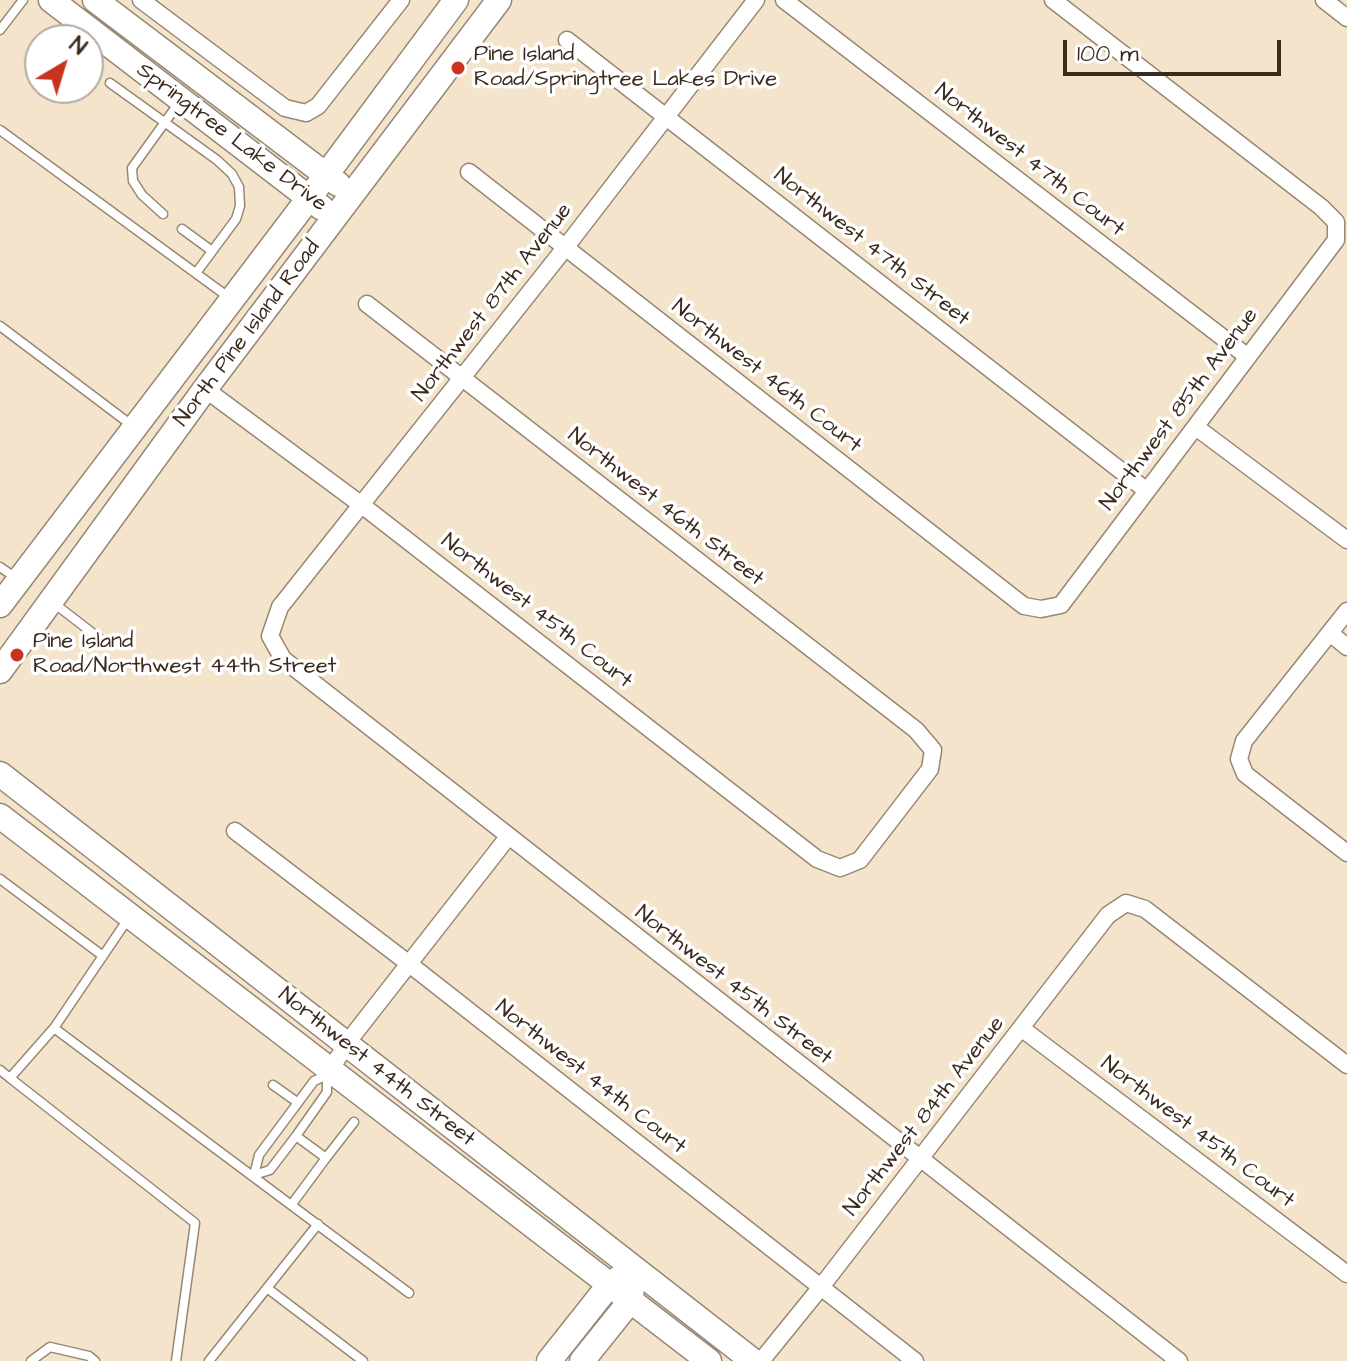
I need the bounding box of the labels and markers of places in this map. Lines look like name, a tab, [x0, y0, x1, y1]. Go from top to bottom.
place label: Pine Island Road/Springtree Lakes Drive	[474, 42, 777, 94]
marker: Pine Island Road/Springtree Lakes Drive	[449, 59, 467, 77]
place label: Pine Island Road/Northwest 44th Street	[33, 629, 336, 680]
marker: Pine Island Road/Northwest 44th Street	[8, 646, 26, 664]

